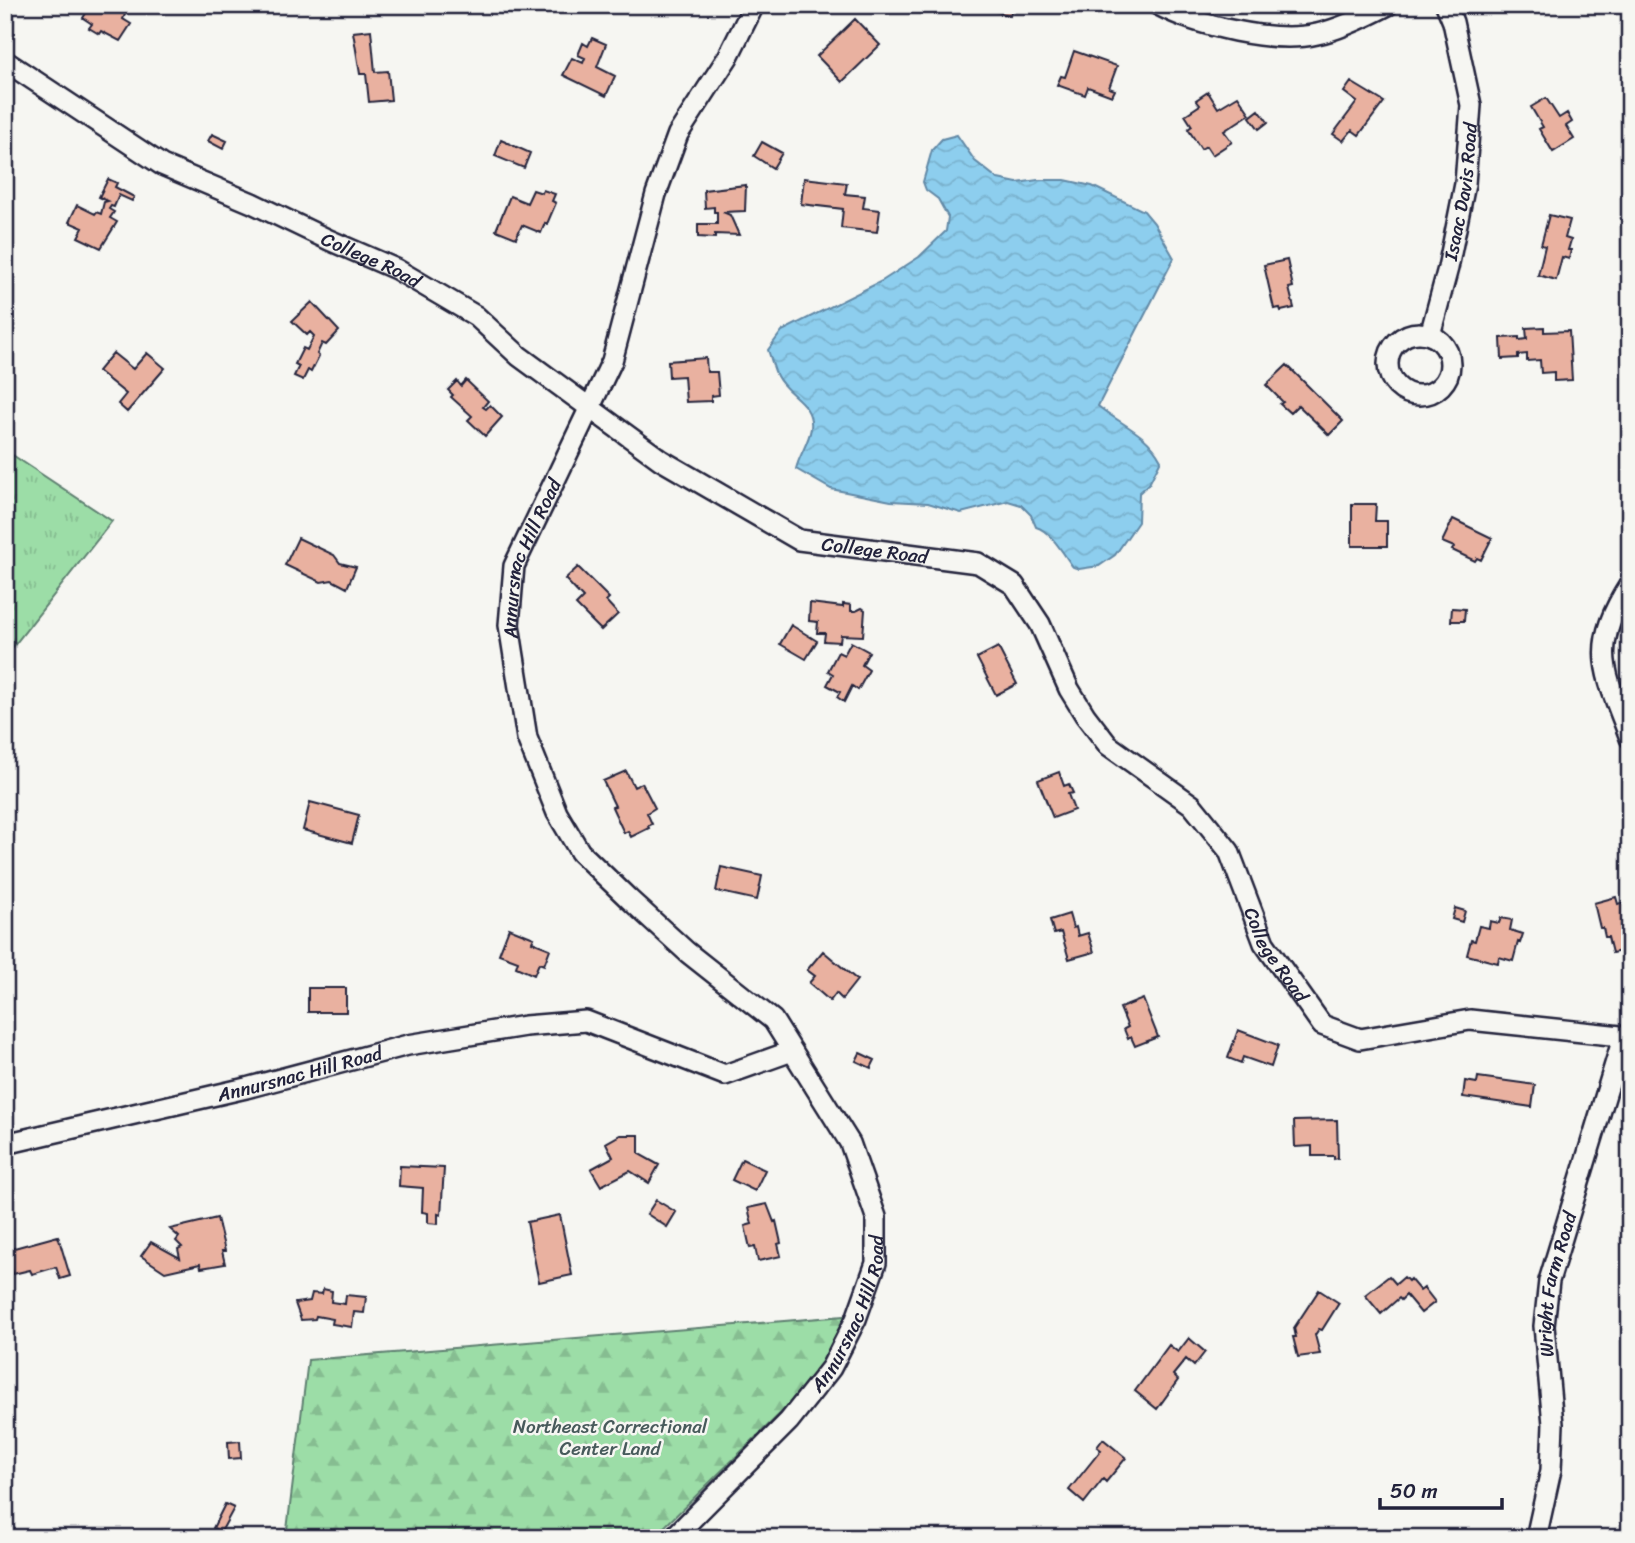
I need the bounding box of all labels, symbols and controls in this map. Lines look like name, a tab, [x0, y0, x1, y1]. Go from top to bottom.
street label: Isaac Davis Road	[1433, 120, 1486, 264]
street label: College Road	[316, 222, 429, 298]
street label: Annursnac Hill Road	[492, 471, 571, 643]
street label: College Road	[820, 527, 932, 573]
street label: College Road	[1235, 902, 1319, 1011]
street label: Annursnac Hill Road	[213, 1036, 388, 1111]
street label: Wright Farm Road	[1527, 1206, 1586, 1359]
street label: Annursnac Hill Road	[801, 1233, 893, 1400]
park label: Northeast Correctional Center Land	[513, 1410, 708, 1465]
scale bar	[1380, 1466, 1502, 1510]
text: 50 m	[1390, 1472, 1438, 1510]

